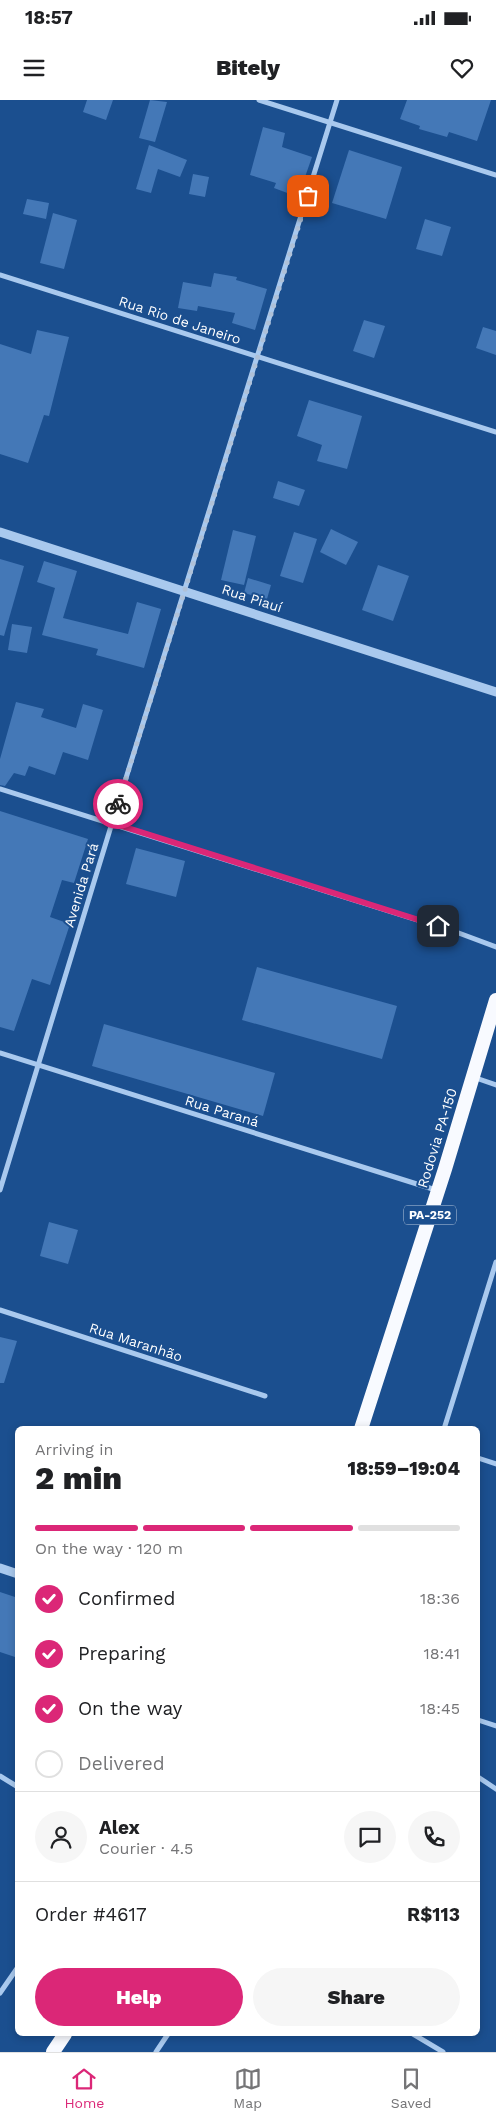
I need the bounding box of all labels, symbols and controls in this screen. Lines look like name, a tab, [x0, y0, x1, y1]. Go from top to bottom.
text: 18:57	[25, 6, 73, 29]
icon: menu	[20, 54, 48, 82]
icon: heart	[448, 54, 476, 82]
text: Bitely	[216, 55, 280, 80]
pin	[287, 175, 329, 217]
icon: bag	[294, 182, 322, 210]
street label: Rua Rio de Janeiro	[117, 293, 243, 347]
street label: Rua Piauí	[220, 581, 285, 615]
courier	[93, 779, 143, 829]
icon: bike	[104, 790, 132, 818]
street label: Avenida Pará	[61, 841, 101, 929]
pin	[417, 905, 459, 947]
icon: home	[424, 912, 452, 940]
street label: Rodovia PA-150	[414, 1086, 460, 1190]
street label: Rua Paraná	[183, 1092, 261, 1130]
road number: PA-252	[404, 1206, 456, 1224]
street label: Rua Maranhão	[87, 1319, 185, 1365]
text: Arriving in	[35, 1440, 113, 1459]
text: 18:59–19:04	[348, 1457, 460, 1480]
text: 2 min	[35, 1459, 122, 1497]
text: On the way · 120 m	[35, 1539, 183, 1558]
icon: check	[35, 1585, 63, 1613]
text: Confirmed	[78, 1587, 175, 1610]
text: 18:36	[420, 1589, 460, 1608]
icon: check	[35, 1640, 63, 1668]
text: Preparing	[78, 1642, 165, 1665]
text: 18:41	[423, 1644, 460, 1663]
icon: check	[35, 1695, 63, 1723]
text: On the way	[78, 1697, 182, 1720]
text: 18:45	[420, 1699, 460, 1718]
text: Delivered	[78, 1752, 165, 1775]
button: person	[35, 1811, 87, 1863]
button: chat	[344, 1811, 396, 1863]
button: phone	[408, 1811, 460, 1863]
text: Alex	[99, 1816, 140, 1839]
text: Courier · 4.5	[99, 1839, 193, 1858]
text: Order #4617	[35, 1903, 147, 1926]
text: R$113	[407, 1903, 460, 1926]
button: Help	[35, 1968, 243, 2026]
button: Share	[253, 1968, 460, 2026]
tab: Home	[64, 2065, 104, 2111]
tab: Map	[233, 2065, 262, 2111]
tab: Saved	[391, 2065, 432, 2111]

